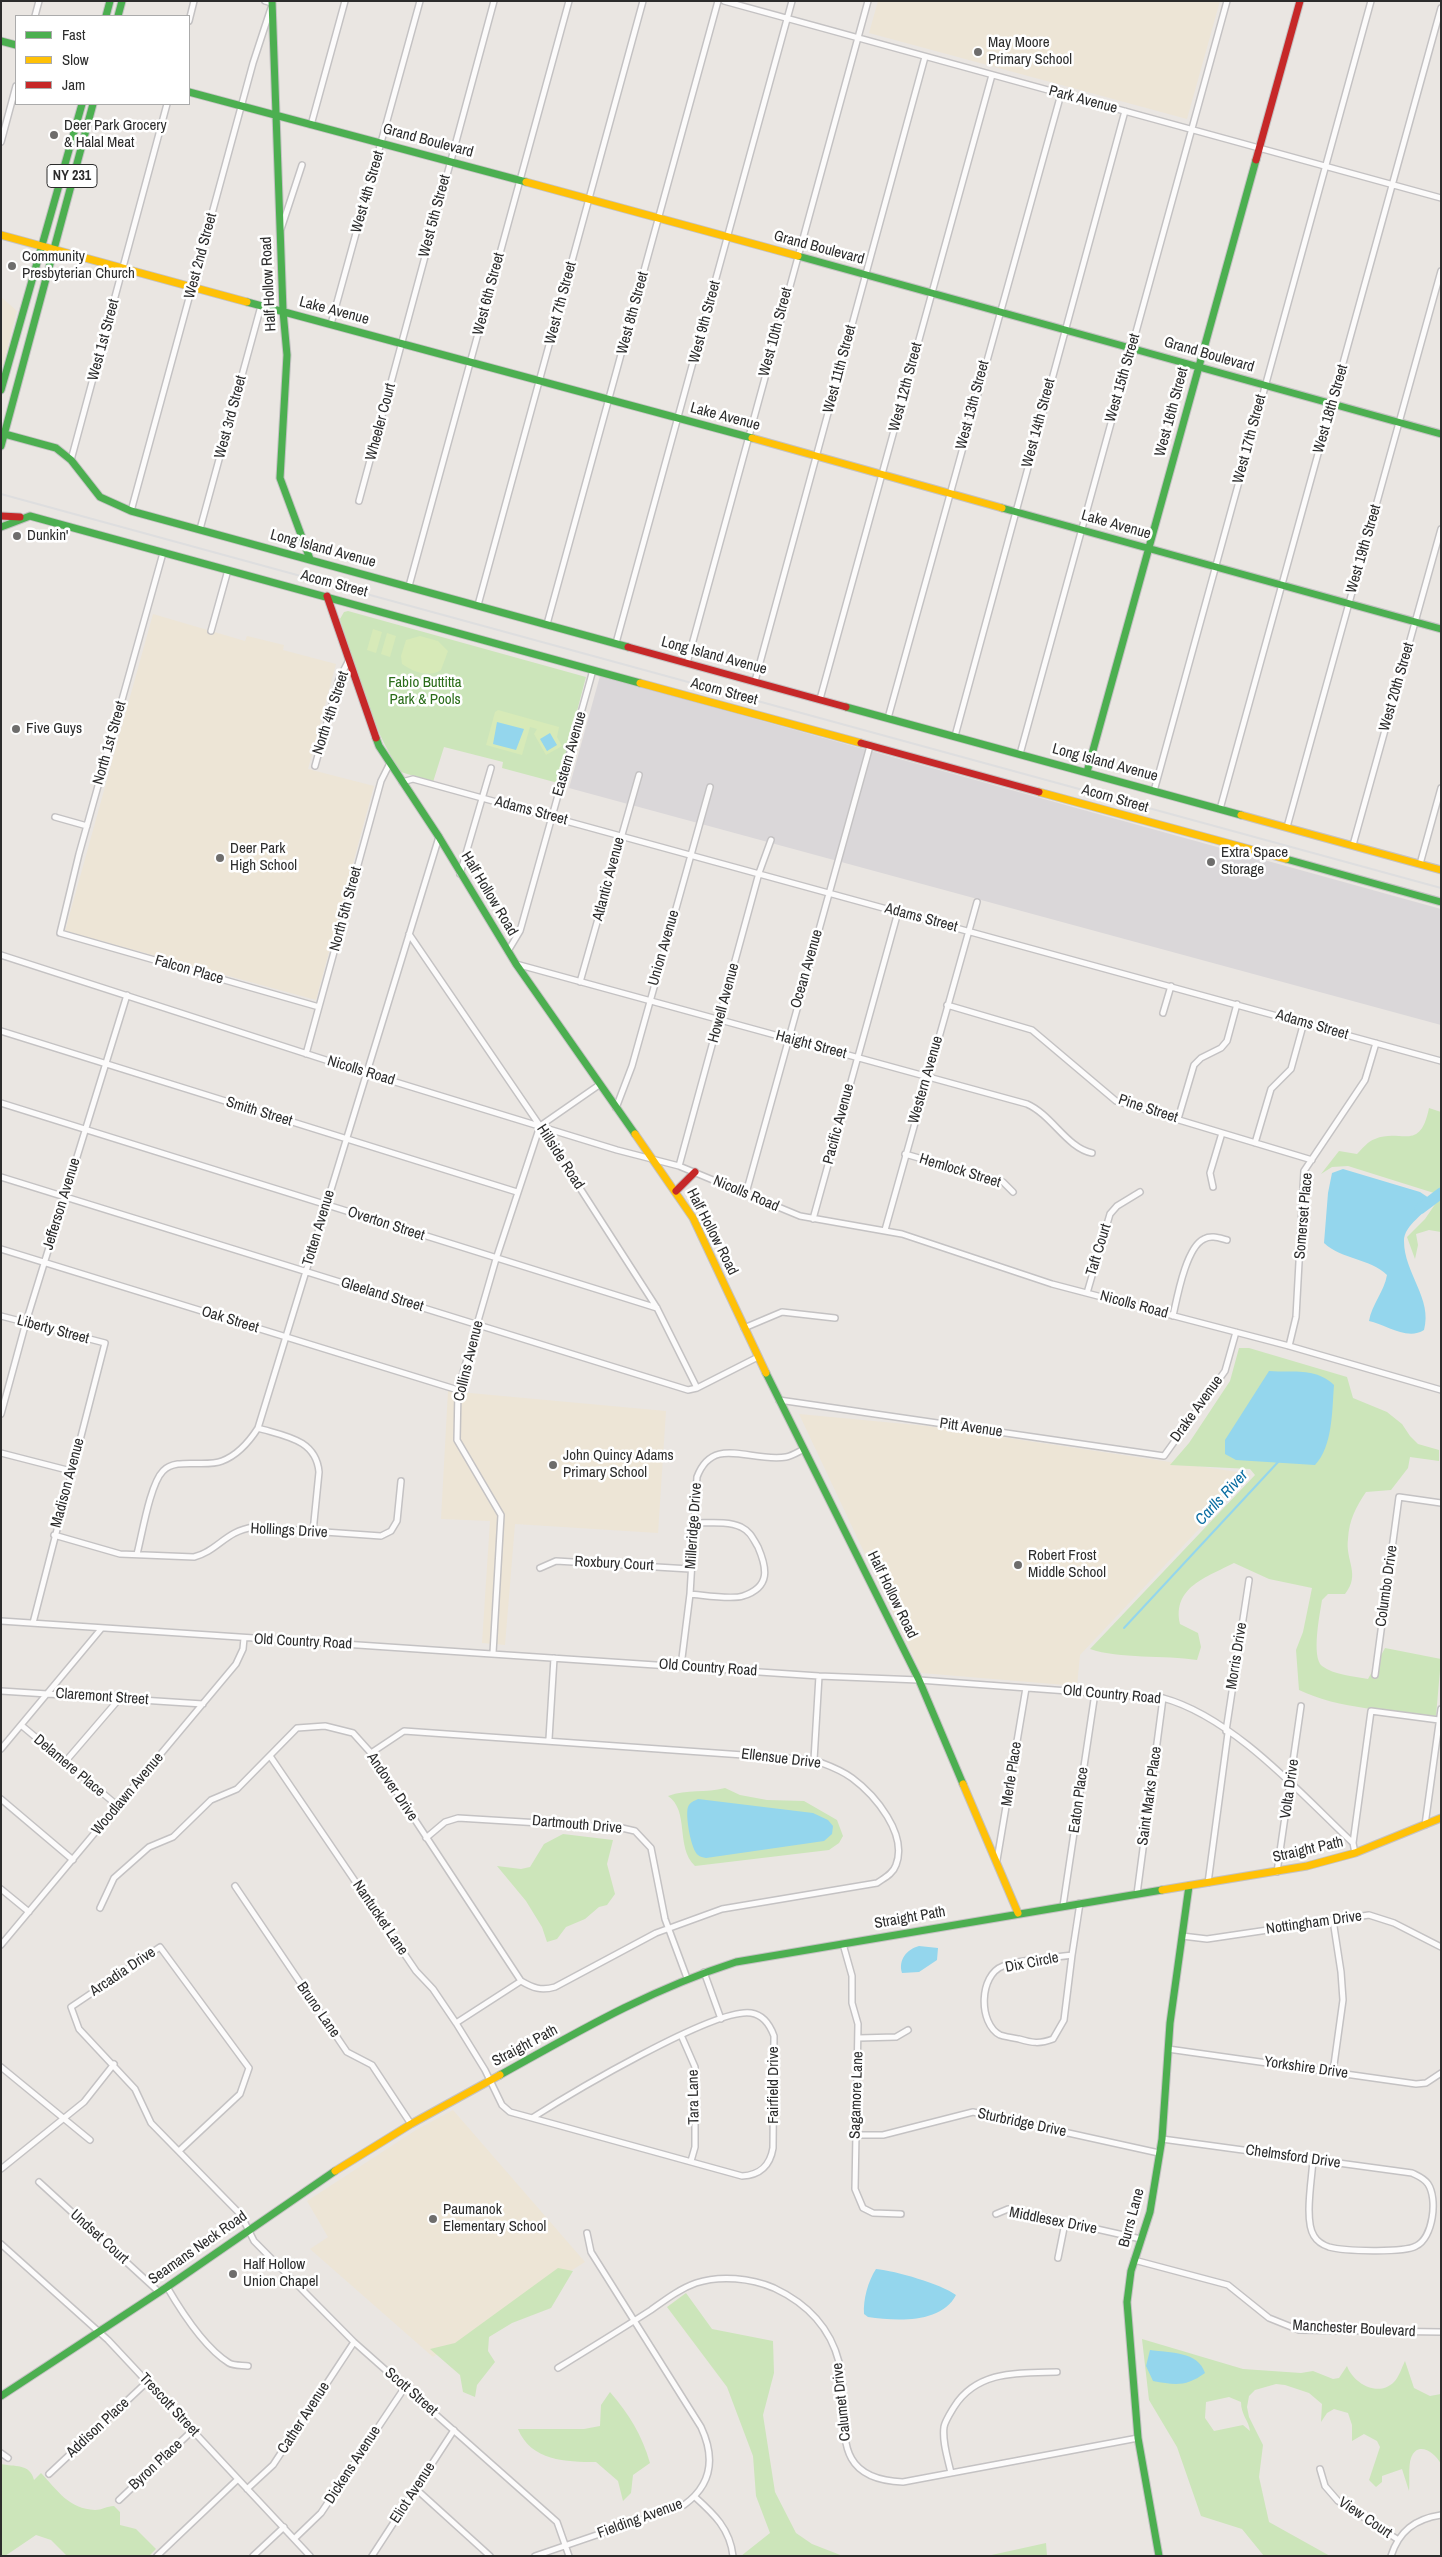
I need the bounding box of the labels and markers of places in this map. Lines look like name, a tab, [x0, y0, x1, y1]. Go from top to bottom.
place label: May Moore Primary School	[988, 34, 1072, 69]
marker: May Moore Primary School	[972, 46, 984, 58]
place label: Deer Park Grocery & Halal Meat	[64, 117, 167, 152]
marker: Deer Park Grocery & Halal Meat	[48, 129, 60, 141]
place label: Community Presbyterian Church	[22, 248, 135, 283]
marker: Community Presbyterian Church	[6, 260, 18, 272]
place label: Dunkin'	[27, 527, 68, 545]
marker: Dunkin'	[11, 530, 23, 542]
place label: Five Guys	[26, 720, 82, 738]
marker: Five Guys	[10, 723, 22, 735]
place label: Deer Park High School	[230, 840, 297, 875]
place label: Extra Space Storage	[1221, 844, 1288, 879]
marker: Deer Park High School	[214, 852, 226, 864]
marker: Extra Space Storage	[1205, 856, 1217, 868]
place label: John Quincy Adams Primary School	[563, 1447, 674, 1482]
marker: John Quincy Adams Primary School	[547, 1459, 559, 1471]
place label: Robert Frost Middle School	[1028, 1547, 1106, 1582]
marker: Robert Frost Middle School	[1012, 1559, 1024, 1571]
place label: Paumanok Elementary School	[443, 2201, 546, 2236]
marker: Paumanok Elementary School	[427, 2213, 439, 2225]
place label: Half Hollow Union Chapel	[243, 2256, 318, 2291]
marker: Half Hollow Union Chapel	[227, 2268, 239, 2280]

